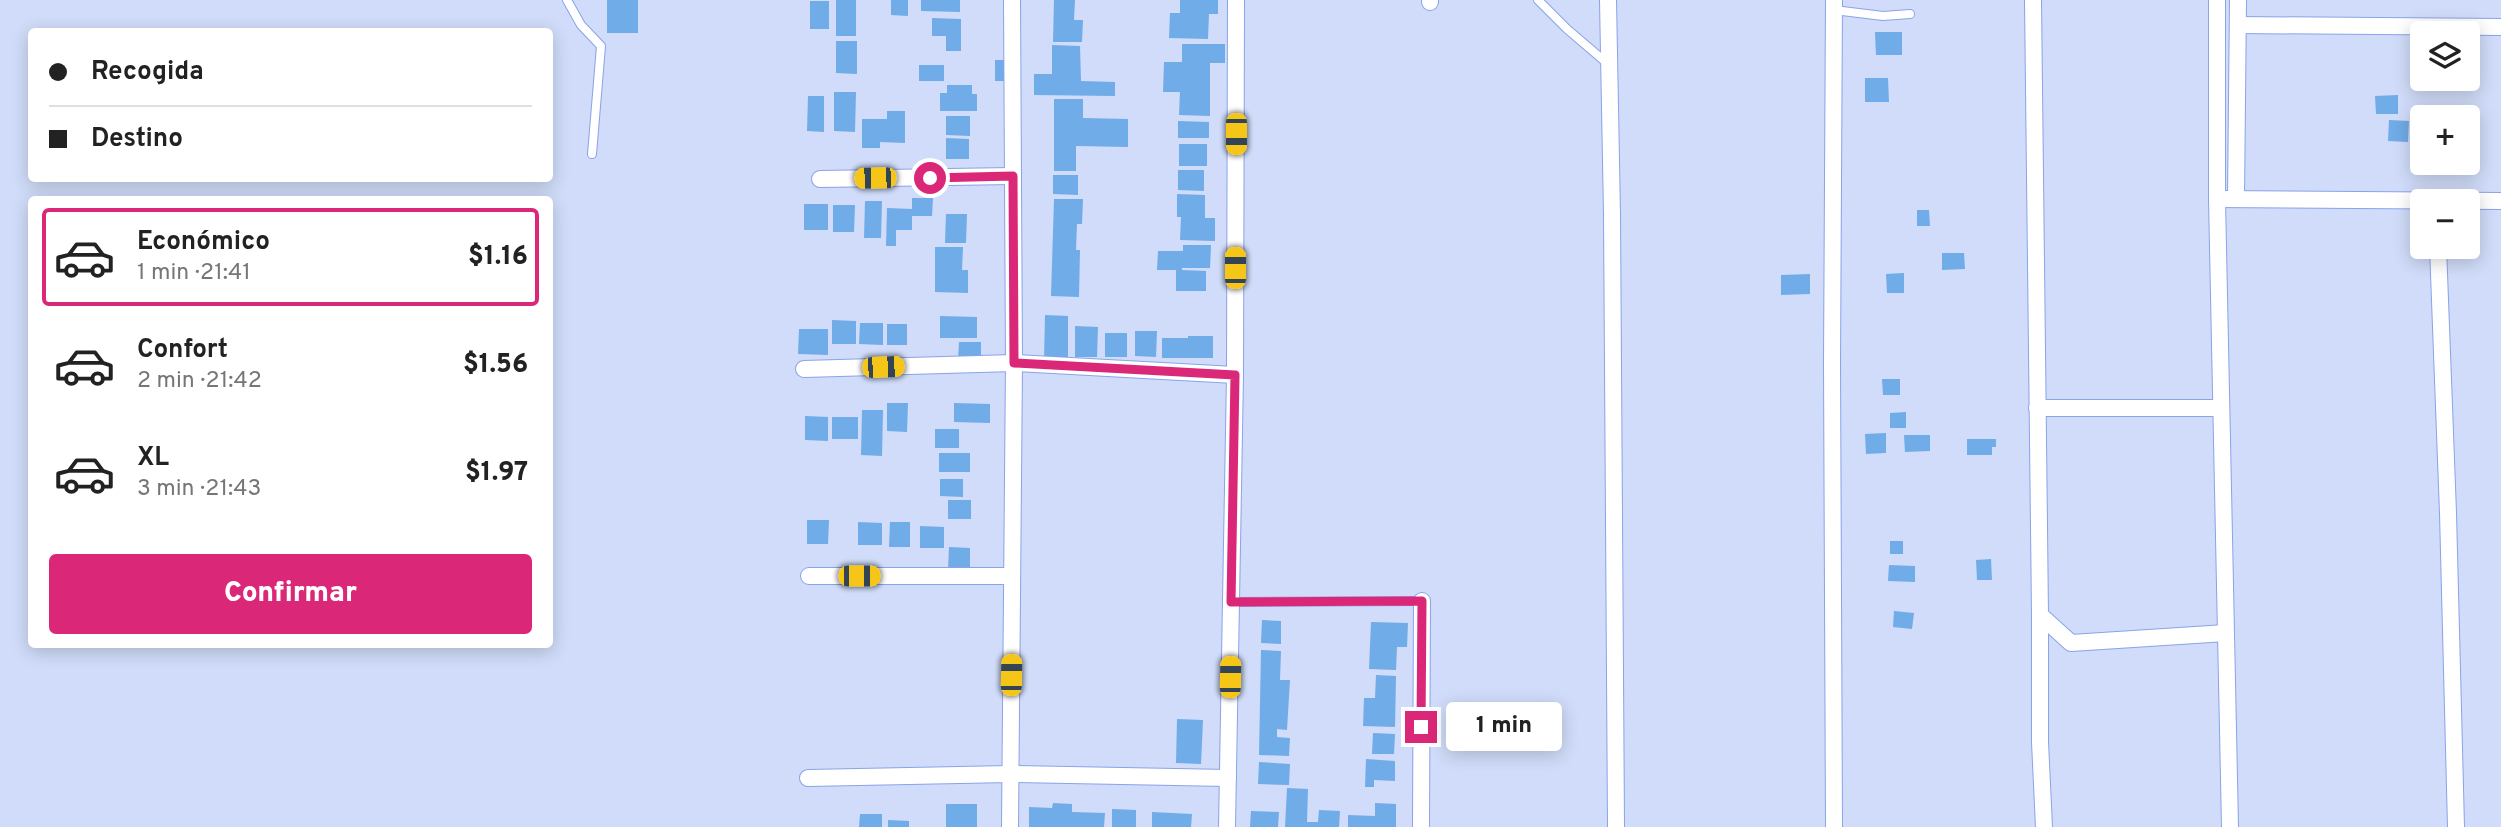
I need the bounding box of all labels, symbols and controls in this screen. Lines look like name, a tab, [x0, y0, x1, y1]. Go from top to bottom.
map controls	[2410, 21, 2480, 259]
button: layers	[2410, 21, 2480, 91]
text: Recogida	[91, 56, 204, 89]
button: +	[2410, 105, 2480, 175]
car	[1226, 113, 1247, 155]
text: Destino	[91, 123, 183, 156]
route start	[914, 162, 946, 194]
car	[854, 167, 897, 189]
button: −	[2410, 189, 2480, 259]
icon: car	[53, 226, 116, 289]
text: Económico	[137, 226, 270, 259]
text: $1.16	[468, 241, 528, 274]
car	[1225, 247, 1246, 289]
text: 1 min · 21:41	[137, 259, 251, 288]
icon: car	[53, 334, 116, 397]
text: Confort	[137, 334, 228, 367]
text: $1.56	[463, 349, 528, 382]
car	[862, 356, 905, 378]
text: 2 min · 21:42	[137, 367, 262, 396]
icon: car	[53, 442, 116, 505]
text: XL	[137, 442, 169, 475]
text: $1.97	[465, 457, 528, 490]
text: 3 min · 21:43	[137, 475, 261, 504]
button: Confirmar	[49, 554, 532, 634]
car	[839, 566, 881, 587]
car	[1001, 654, 1022, 696]
car	[1220, 656, 1241, 698]
callout: 1 min	[1446, 702, 1561, 752]
route end	[1405, 711, 1437, 743]
text: 1 min	[1476, 712, 1532, 741]

